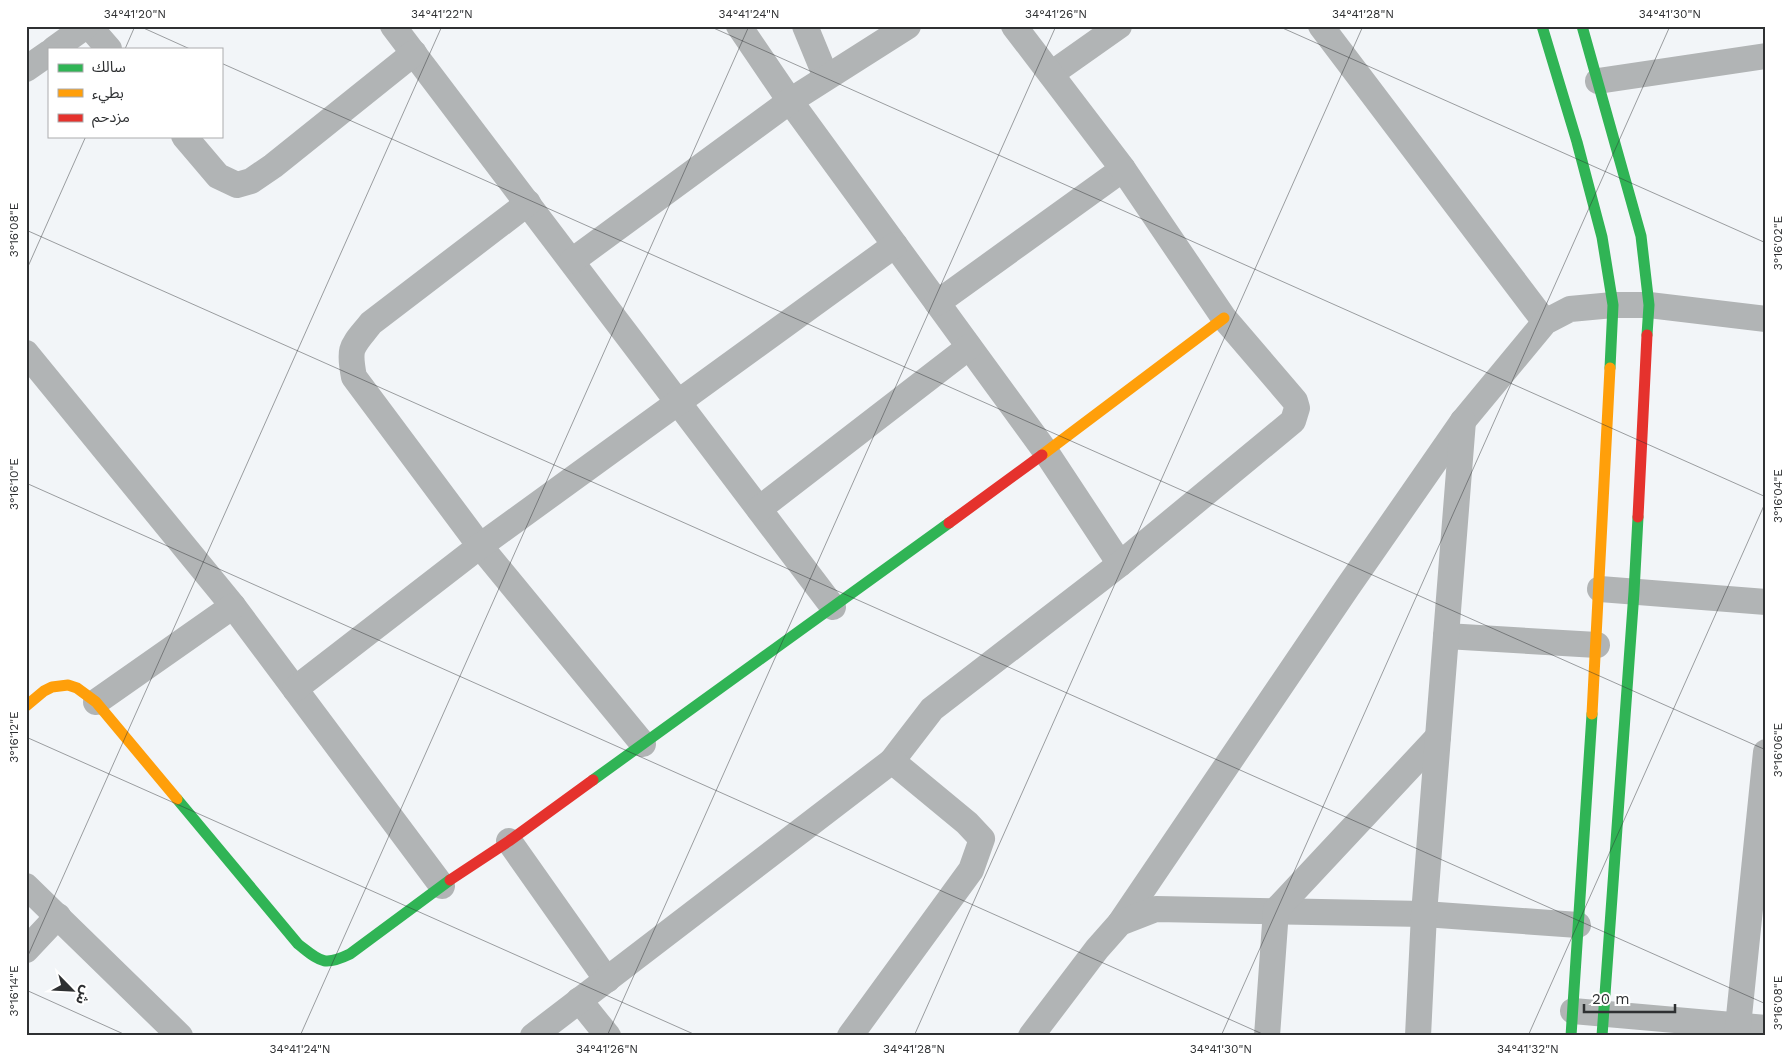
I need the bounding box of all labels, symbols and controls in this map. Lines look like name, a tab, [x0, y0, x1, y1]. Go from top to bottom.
text: 34°41'20"N	[104, 7, 166, 21]
text: 34°41'22"N	[411, 7, 473, 21]
text: 34°41'24"N	[718, 7, 780, 21]
text: 34°41'26"N	[1025, 7, 1087, 21]
text: 34°41'28"N	[1332, 7, 1394, 21]
text: 34°41'30"N	[1639, 7, 1701, 21]
legend	[48, 48, 222, 138]
text: سالك	[92, 58, 126, 76]
text: بطيء	[92, 84, 124, 104]
text: مزدحم	[92, 108, 130, 128]
text: 3°16'08"E	[7, 202, 21, 257]
text: 3°16'02"E	[1771, 216, 1785, 270]
text: 3°16'10"E	[7, 458, 21, 510]
text: 3°16'04"E	[1771, 469, 1785, 523]
text: 3°16'12"E	[7, 711, 21, 763]
text: 3°16'06"E	[1771, 722, 1785, 777]
north arrow	[48, 964, 98, 1014]
text: 3°16'14"E	[7, 965, 21, 1017]
text: 3°16'08"E	[1771, 975, 1785, 1030]
scale bar	[1584, 982, 1676, 1014]
text: ش	[73, 983, 95, 1007]
text: 20 m	[1592, 990, 1630, 1008]
text: 34°41'24"N	[269, 1042, 331, 1056]
text: 34°41'26"N	[576, 1042, 638, 1056]
text: 34°41'28"N	[883, 1042, 945, 1056]
text: 34°41'30"N	[1190, 1042, 1252, 1056]
text: 34°41'32"N	[1497, 1042, 1559, 1056]

